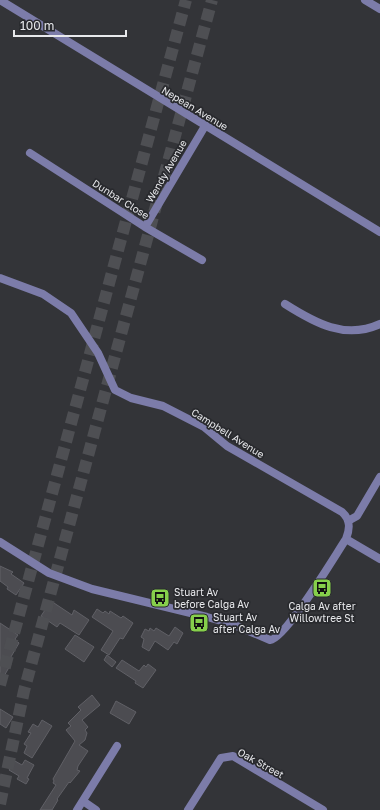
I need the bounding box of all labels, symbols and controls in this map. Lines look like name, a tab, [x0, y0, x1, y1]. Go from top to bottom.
scale bar	[14, 12, 126, 38]
text: 100 m	[20, 18, 54, 33]
street label: Nepean Avenue	[160, 84, 230, 133]
street label: Wendy Avenue	[143, 137, 189, 205]
street label: Dunbar Close	[91, 177, 152, 221]
street label: Campbell Avenue	[189, 406, 267, 460]
bus stop icon: Calga Av after Willowtree St	[311, 577, 333, 599]
place label: Stuart Av before Calga Av	[174, 586, 249, 610]
bus stop icon: Stuart Av before Calga Av	[149, 587, 171, 609]
place label: Calga Av after Willowtree St	[288, 600, 356, 624]
place label: Stuart Av after Calga Av	[213, 611, 281, 635]
bus stop icon: Stuart Av after Calga Av	[188, 612, 210, 634]
street label: Oak Street	[236, 745, 286, 781]

